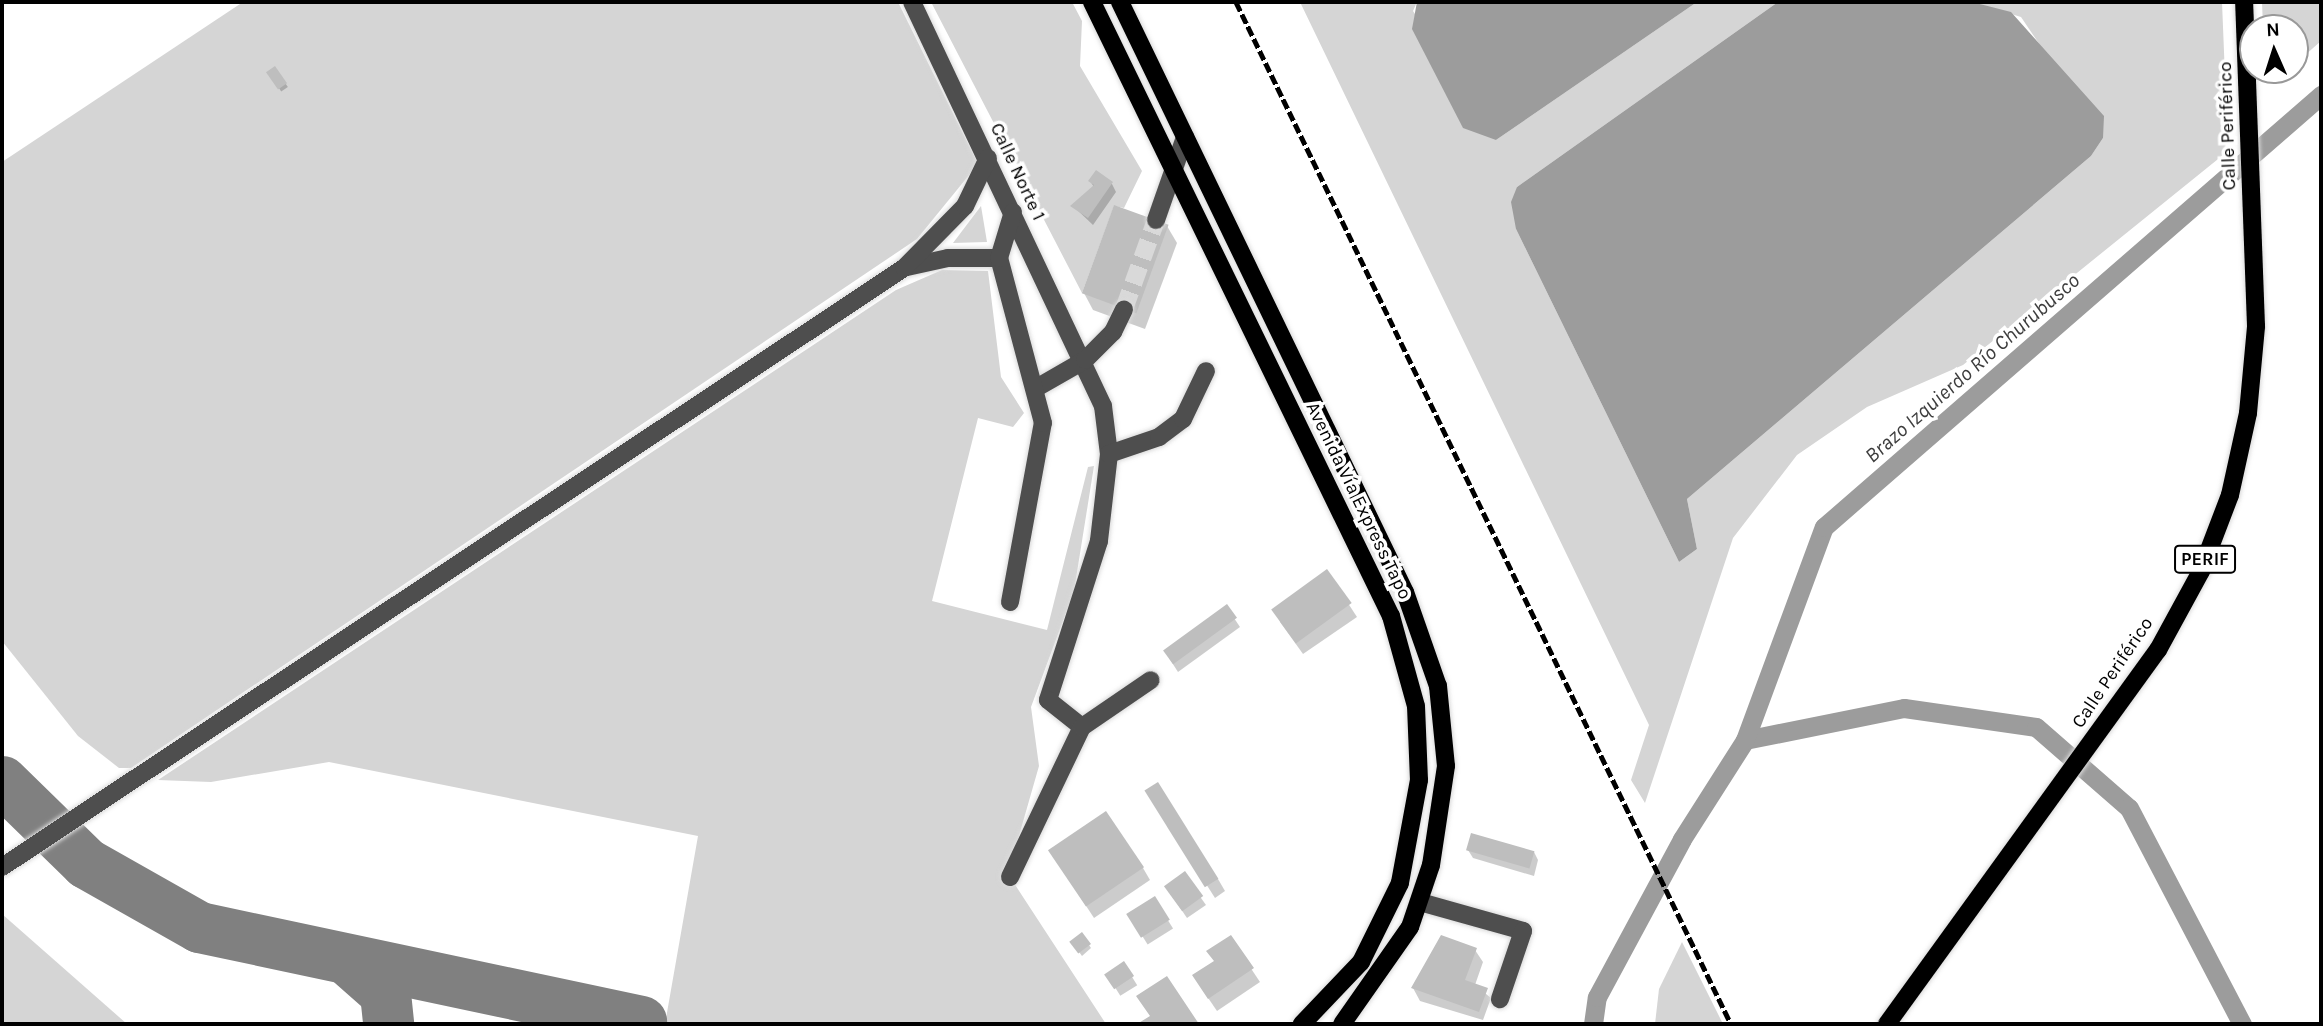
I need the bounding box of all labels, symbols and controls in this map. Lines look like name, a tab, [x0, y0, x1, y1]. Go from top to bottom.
north arrow	[2239, 14, 2309, 84]
text: N	[2266, 19, 2280, 41]
street label: Calle Periférico	[2214, 61, 2242, 191]
street label: Calle Norte 1	[984, 120, 1050, 224]
water label: Brazo Izquierdo Río Churubusco	[1859, 268, 2085, 468]
street label: Avenida Vía Express Tapo	[1300, 399, 1416, 603]
road number: PERIF	[2174, 544, 2236, 574]
street label: Calle Periférico	[2068, 613, 2158, 733]

